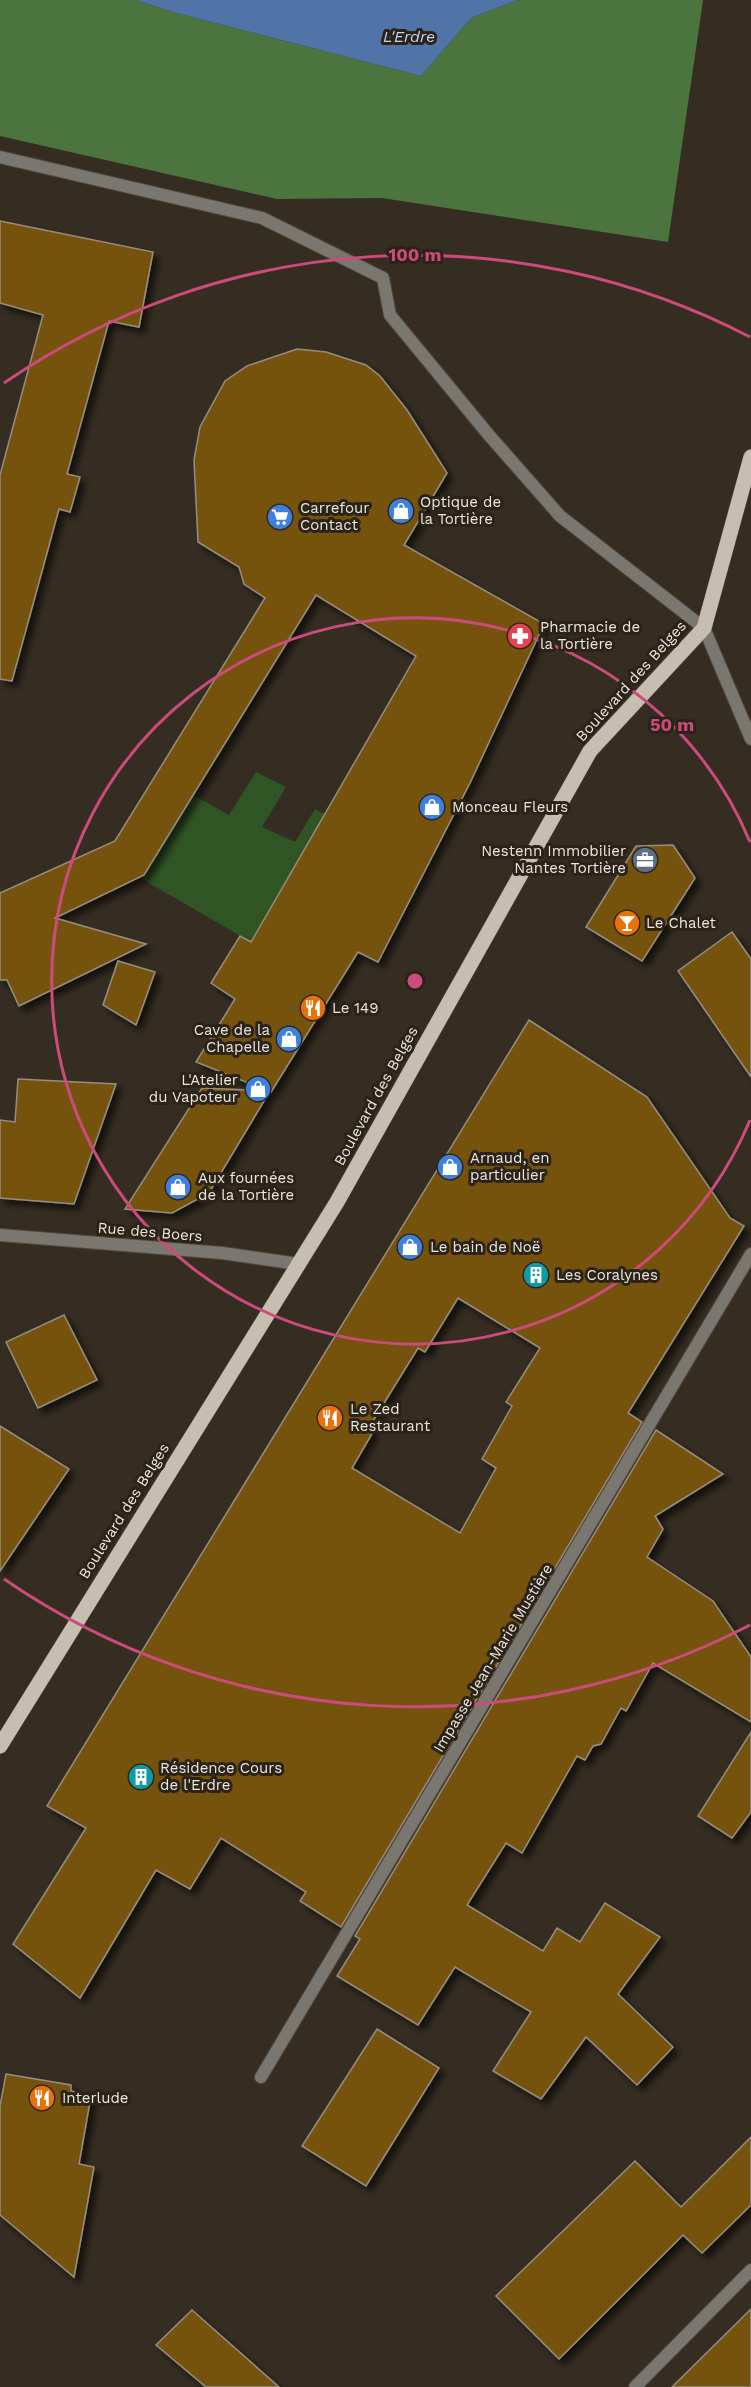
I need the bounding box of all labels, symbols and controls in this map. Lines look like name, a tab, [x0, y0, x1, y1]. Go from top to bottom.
water label: L'Erdre	[383, 27, 435, 46]
text: 100 m	[388, 244, 442, 265]
place label: Optique de la Tortière	[420, 493, 501, 528]
shop icon: Optique de la Tortière	[386, 496, 416, 526]
place label: Carrefour Contact	[300, 499, 369, 534]
supermarket icon: Carrefour Contact	[265, 502, 295, 532]
street label: Boulevard des Belges	[572, 617, 690, 745]
place label: Pharmacie de la Tortière	[540, 618, 640, 653]
pharmacy icon: Pharmacie de la Tortière	[505, 621, 535, 651]
text: 50 m	[650, 714, 694, 735]
shop icon: Monceau Fleurs	[417, 792, 447, 822]
place label: Monceau Fleurs	[452, 798, 568, 816]
place label: Nestenn Immobilier Nantes Tortière	[481, 842, 626, 877]
office icon: Nestenn Immobilier Nantes Tortière	[630, 845, 660, 875]
bar icon: Le Chalet	[612, 908, 642, 938]
place label: Le Chalet	[646, 914, 717, 932]
centre of rings	[405, 971, 425, 991]
restaurant icon: Le 149	[298, 993, 328, 1023]
place label: Le 149	[332, 999, 379, 1017]
place label: Cave de la Chapelle	[194, 1021, 271, 1056]
street label: Boulevard des Belges	[330, 1023, 422, 1169]
shop icon: Cave de la Chapelle	[274, 1024, 304, 1054]
place label: L'Atelier du Vapoteur	[149, 1071, 238, 1106]
shop icon: L'Atelier du Vapoteur	[243, 1074, 273, 1104]
place label: Arnaud, en particulier	[470, 1149, 550, 1184]
shop icon: Arnaud, en particulier	[435, 1152, 465, 1182]
place label: Aux fournées de la Tortière	[198, 1169, 294, 1204]
shop icon: Aux fournées de la Tortière	[163, 1172, 193, 1202]
street label: Rue des Boers	[97, 1218, 203, 1246]
shop icon: Le bain de Noë	[395, 1232, 425, 1262]
place label: Le bain de Noë	[430, 1238, 541, 1256]
building icon: Les Coralynes	[521, 1260, 551, 1290]
place label: Les Coralynes	[556, 1266, 658, 1284]
place label: Le Zed Restaurant	[350, 1400, 431, 1435]
restaurant icon: Le Zed Restaurant	[315, 1403, 345, 1433]
street label: Boulevard des Belges	[75, 1440, 173, 1582]
street label: Impasse Jean-Marie Mustière	[429, 1561, 557, 1755]
place label: Résidence Cours de l'Erdre	[160, 1759, 282, 1794]
building icon: Résidence Cours de l'Erdre	[126, 1762, 156, 1792]
restaurant icon: Interlude	[27, 2083, 57, 2113]
place label: Interlude	[62, 2089, 129, 2107]

